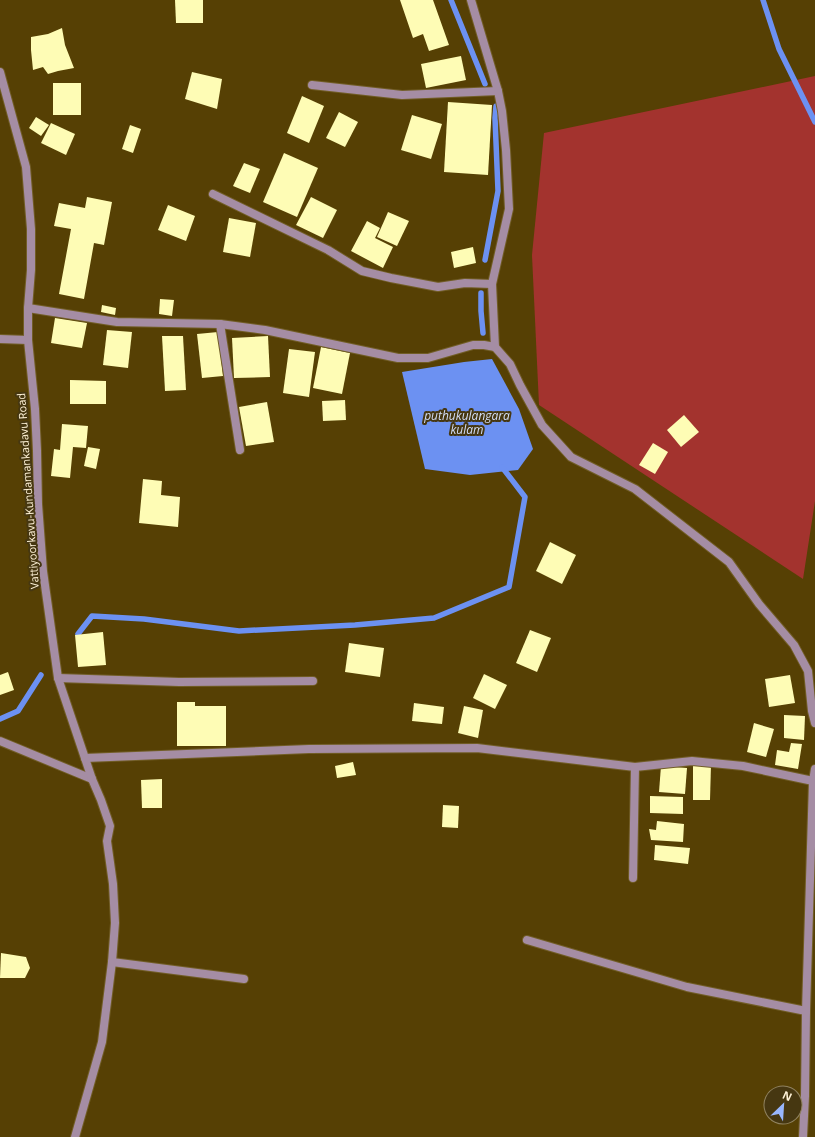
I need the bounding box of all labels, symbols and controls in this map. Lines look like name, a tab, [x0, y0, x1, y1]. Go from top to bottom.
street label: Vattiyoorkavu-Kundamankadavu Road	[13, 393, 42, 590]
water label: puthukulangara kulam	[423, 407, 510, 438]
north arrow	[763, 1085, 803, 1125]
text: N	[780, 1087, 795, 1104]

